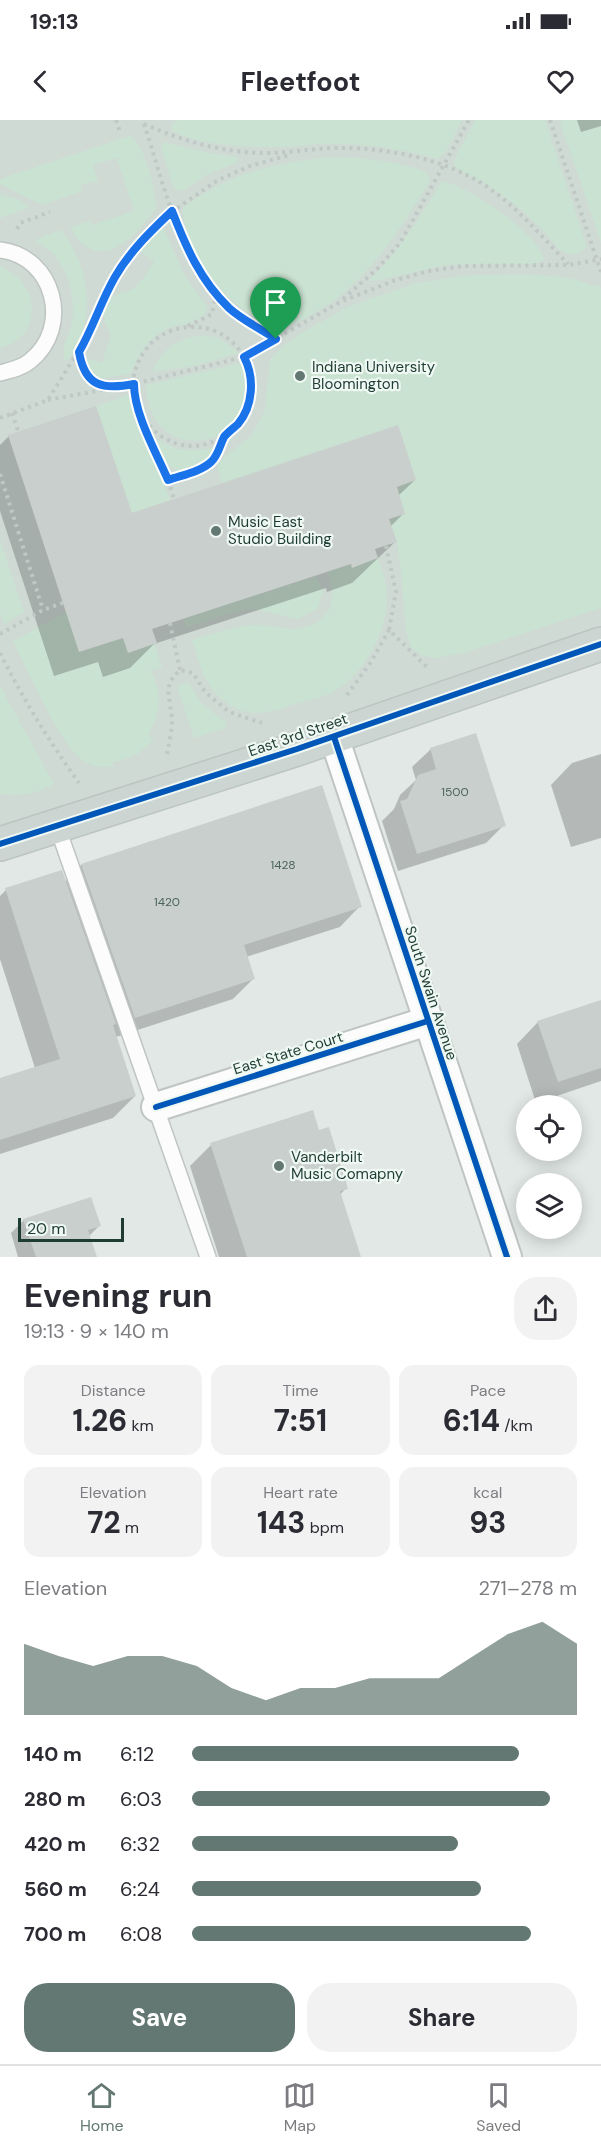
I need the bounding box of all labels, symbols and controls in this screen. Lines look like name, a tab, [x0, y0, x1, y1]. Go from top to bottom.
text: 19:13	[30, 7, 79, 36]
text: Fleetfoot	[241, 64, 360, 99]
icon: back	[24, 65, 57, 98]
icon: heart	[544, 65, 577, 98]
pin	[250, 277, 301, 339]
icon: arrive	[259, 286, 292, 319]
place label: Indiana University Bloomington	[312, 357, 436, 394]
marker: Indiana University Bloomington	[293, 369, 307, 383]
place label: Music East Studio Building	[228, 512, 332, 549]
marker: Music East Studio Building	[209, 524, 223, 538]
street label: East 3rd Street	[246, 709, 350, 761]
house number: 1500	[441, 784, 469, 800]
house number: 1428	[270, 857, 296, 873]
house number: 1420	[154, 894, 180, 910]
street label: South Swain Avenue	[400, 923, 462, 1063]
street label: East State Court	[231, 1027, 346, 1079]
map controls	[516, 1095, 582, 1239]
button: locate	[516, 1095, 582, 1161]
place label: Vanderbilt Music Comapny	[291, 1147, 404, 1184]
marker: Vanderbilt Music Comapny	[272, 1159, 286, 1173]
button: layers	[516, 1173, 582, 1239]
scale bar	[18, 1215, 124, 1242]
text: 20 m	[27, 1218, 66, 1239]
text: Evening run	[24, 1274, 212, 1317]
button: share	[514, 1277, 577, 1340]
text: 19:13 · 9 × 140 m	[24, 1318, 169, 1344]
text: Distance	[81, 1380, 146, 1401]
text: Time	[282, 1380, 319, 1401]
text: Pace	[470, 1380, 506, 1401]
text: 1.26	[72, 1401, 127, 1440]
text: 7:51	[274, 1401, 327, 1440]
text: 6:14	[443, 1401, 500, 1440]
text: km	[127, 1415, 154, 1436]
text: /km	[500, 1415, 533, 1436]
text: Elevation	[80, 1482, 147, 1503]
text: Heart rate	[263, 1482, 338, 1503]
text: kcal	[473, 1482, 502, 1503]
text: 72	[87, 1503, 120, 1542]
text: 143	[257, 1503, 305, 1542]
text: 93	[469, 1503, 506, 1542]
text: m	[120, 1517, 139, 1538]
text: bpm	[305, 1517, 344, 1538]
text: Elevation	[24, 1575, 107, 1601]
text: 271–278 m	[479, 1575, 577, 1601]
text: 140 m	[24, 1741, 82, 1767]
text: 6:12	[120, 1741, 154, 1767]
text: 280 m	[24, 1786, 86, 1812]
text: 6:03	[120, 1786, 162, 1812]
text: 420 m	[24, 1831, 86, 1857]
text: 6:32	[120, 1831, 160, 1857]
text: 560 m	[24, 1876, 87, 1902]
text: 6:24	[120, 1876, 160, 1902]
text: 700 m	[24, 1921, 86, 1947]
text: 6:08	[120, 1921, 162, 1947]
button: Save	[24, 1983, 295, 2052]
button: Share	[307, 1983, 577, 2052]
tab: Home	[80, 2079, 124, 2136]
tab: Map	[283, 2079, 316, 2136]
tab: Saved	[476, 2079, 521, 2136]

